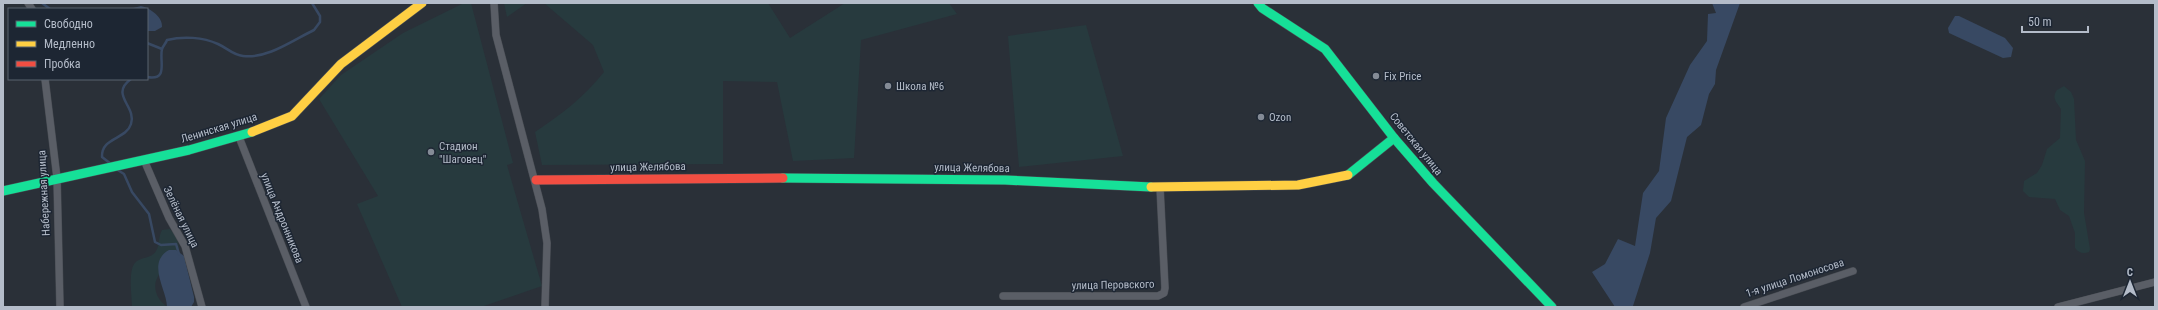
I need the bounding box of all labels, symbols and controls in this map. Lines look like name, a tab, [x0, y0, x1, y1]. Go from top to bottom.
legend	[8, 8, 148, 80]
scale bar	[2022, 8, 2088, 34]
text: 50 m	[2028, 15, 2052, 29]
text: Свободно	[44, 17, 93, 31]
text: Медленно	[44, 37, 95, 51]
text: Пробка	[44, 57, 81, 71]
place label: Fix Price	[1384, 70, 1421, 83]
marker: Fix Price	[1371, 71, 1381, 81]
place label: Школа №6	[896, 80, 944, 93]
marker: Школа №6	[883, 81, 893, 91]
street label: Ленинская улица	[179, 110, 259, 146]
street label: Советская улица	[1387, 110, 1445, 178]
place label: Ozon	[1269, 111, 1291, 124]
marker: Ozon	[1256, 112, 1266, 122]
place label: Стадион "Шаговец"	[439, 140, 486, 166]
marker: Стадион "Шаговец"	[426, 147, 436, 157]
street label: Набережная улица	[35, 150, 53, 236]
street label: улица Желябова	[610, 160, 686, 174]
street label: улица Желябова	[934, 161, 1010, 175]
street label: улица Андронникова	[258, 171, 306, 265]
street label: Зелёная улица	[160, 184, 202, 250]
street label: 1-я улица Ломоносова	[1744, 256, 1846, 300]
north arrow	[2110, 262, 2150, 302]
text: С	[2127, 266, 2133, 279]
street label: улица Перовского	[1071, 278, 1155, 292]

